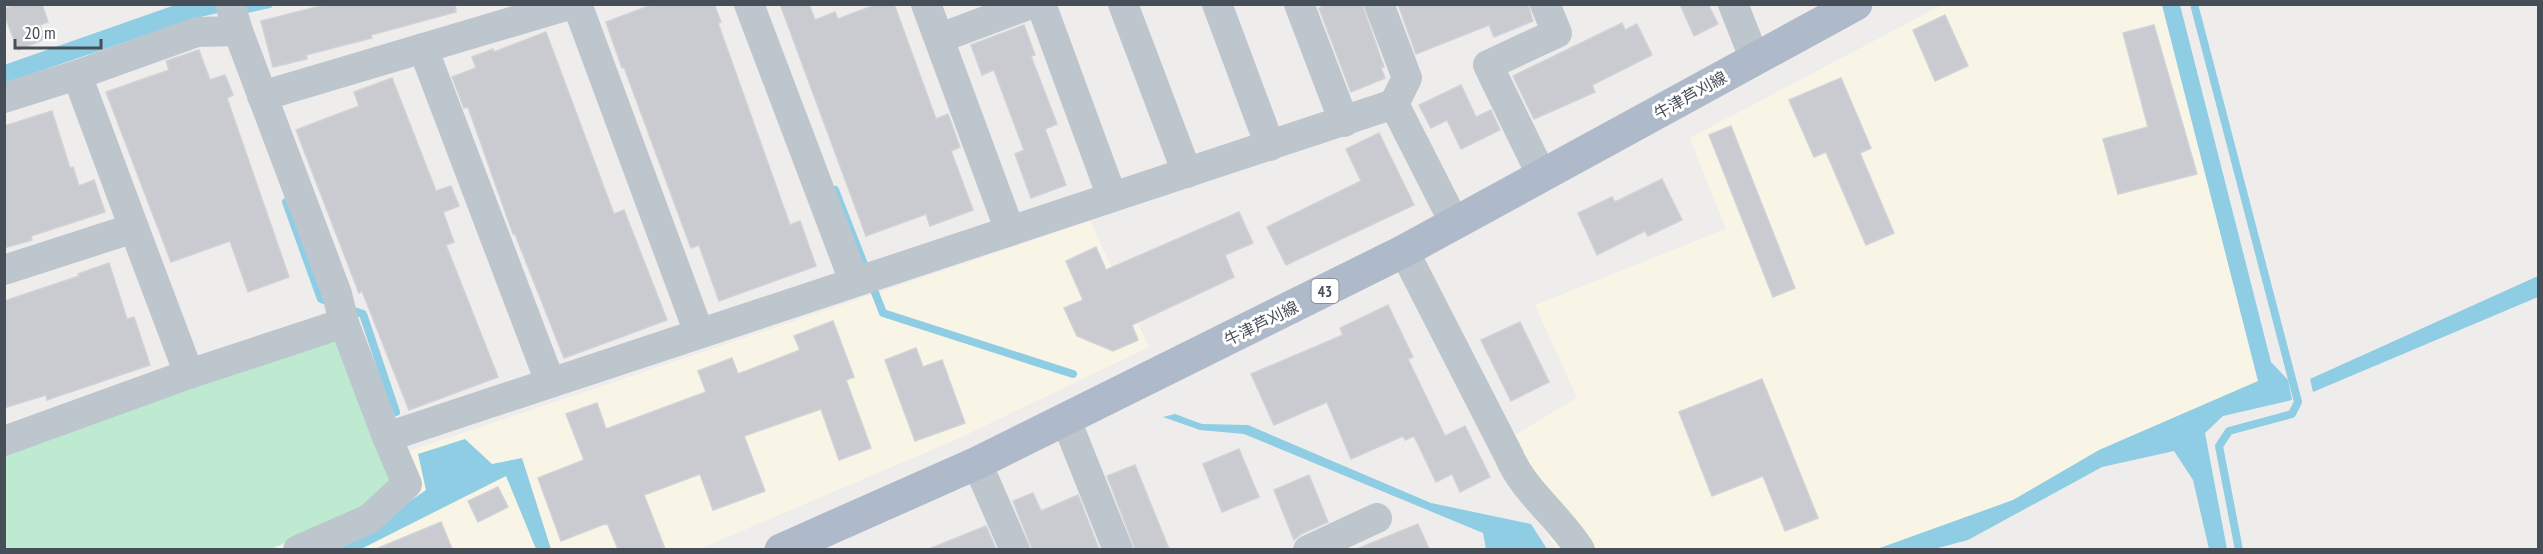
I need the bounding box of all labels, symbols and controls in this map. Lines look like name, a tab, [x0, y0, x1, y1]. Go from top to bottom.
scale bar	[15, 12, 100, 50]
text: 20 m	[24, 21, 56, 44]
street label: 牛津芦刈線	[1650, 67, 1730, 123]
road number: 43	[1312, 279, 1338, 303]
street label: 牛津芦刈線	[1221, 296, 1301, 350]

